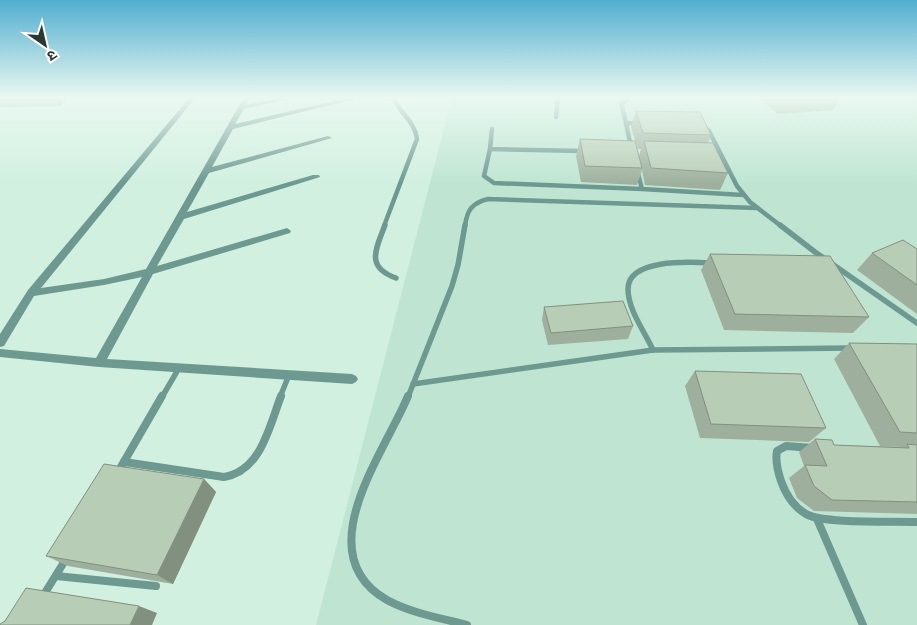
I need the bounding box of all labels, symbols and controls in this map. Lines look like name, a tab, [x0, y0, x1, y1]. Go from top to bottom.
north arrow	[20, 20, 70, 70]
text: उ	[43, 45, 60, 64]

